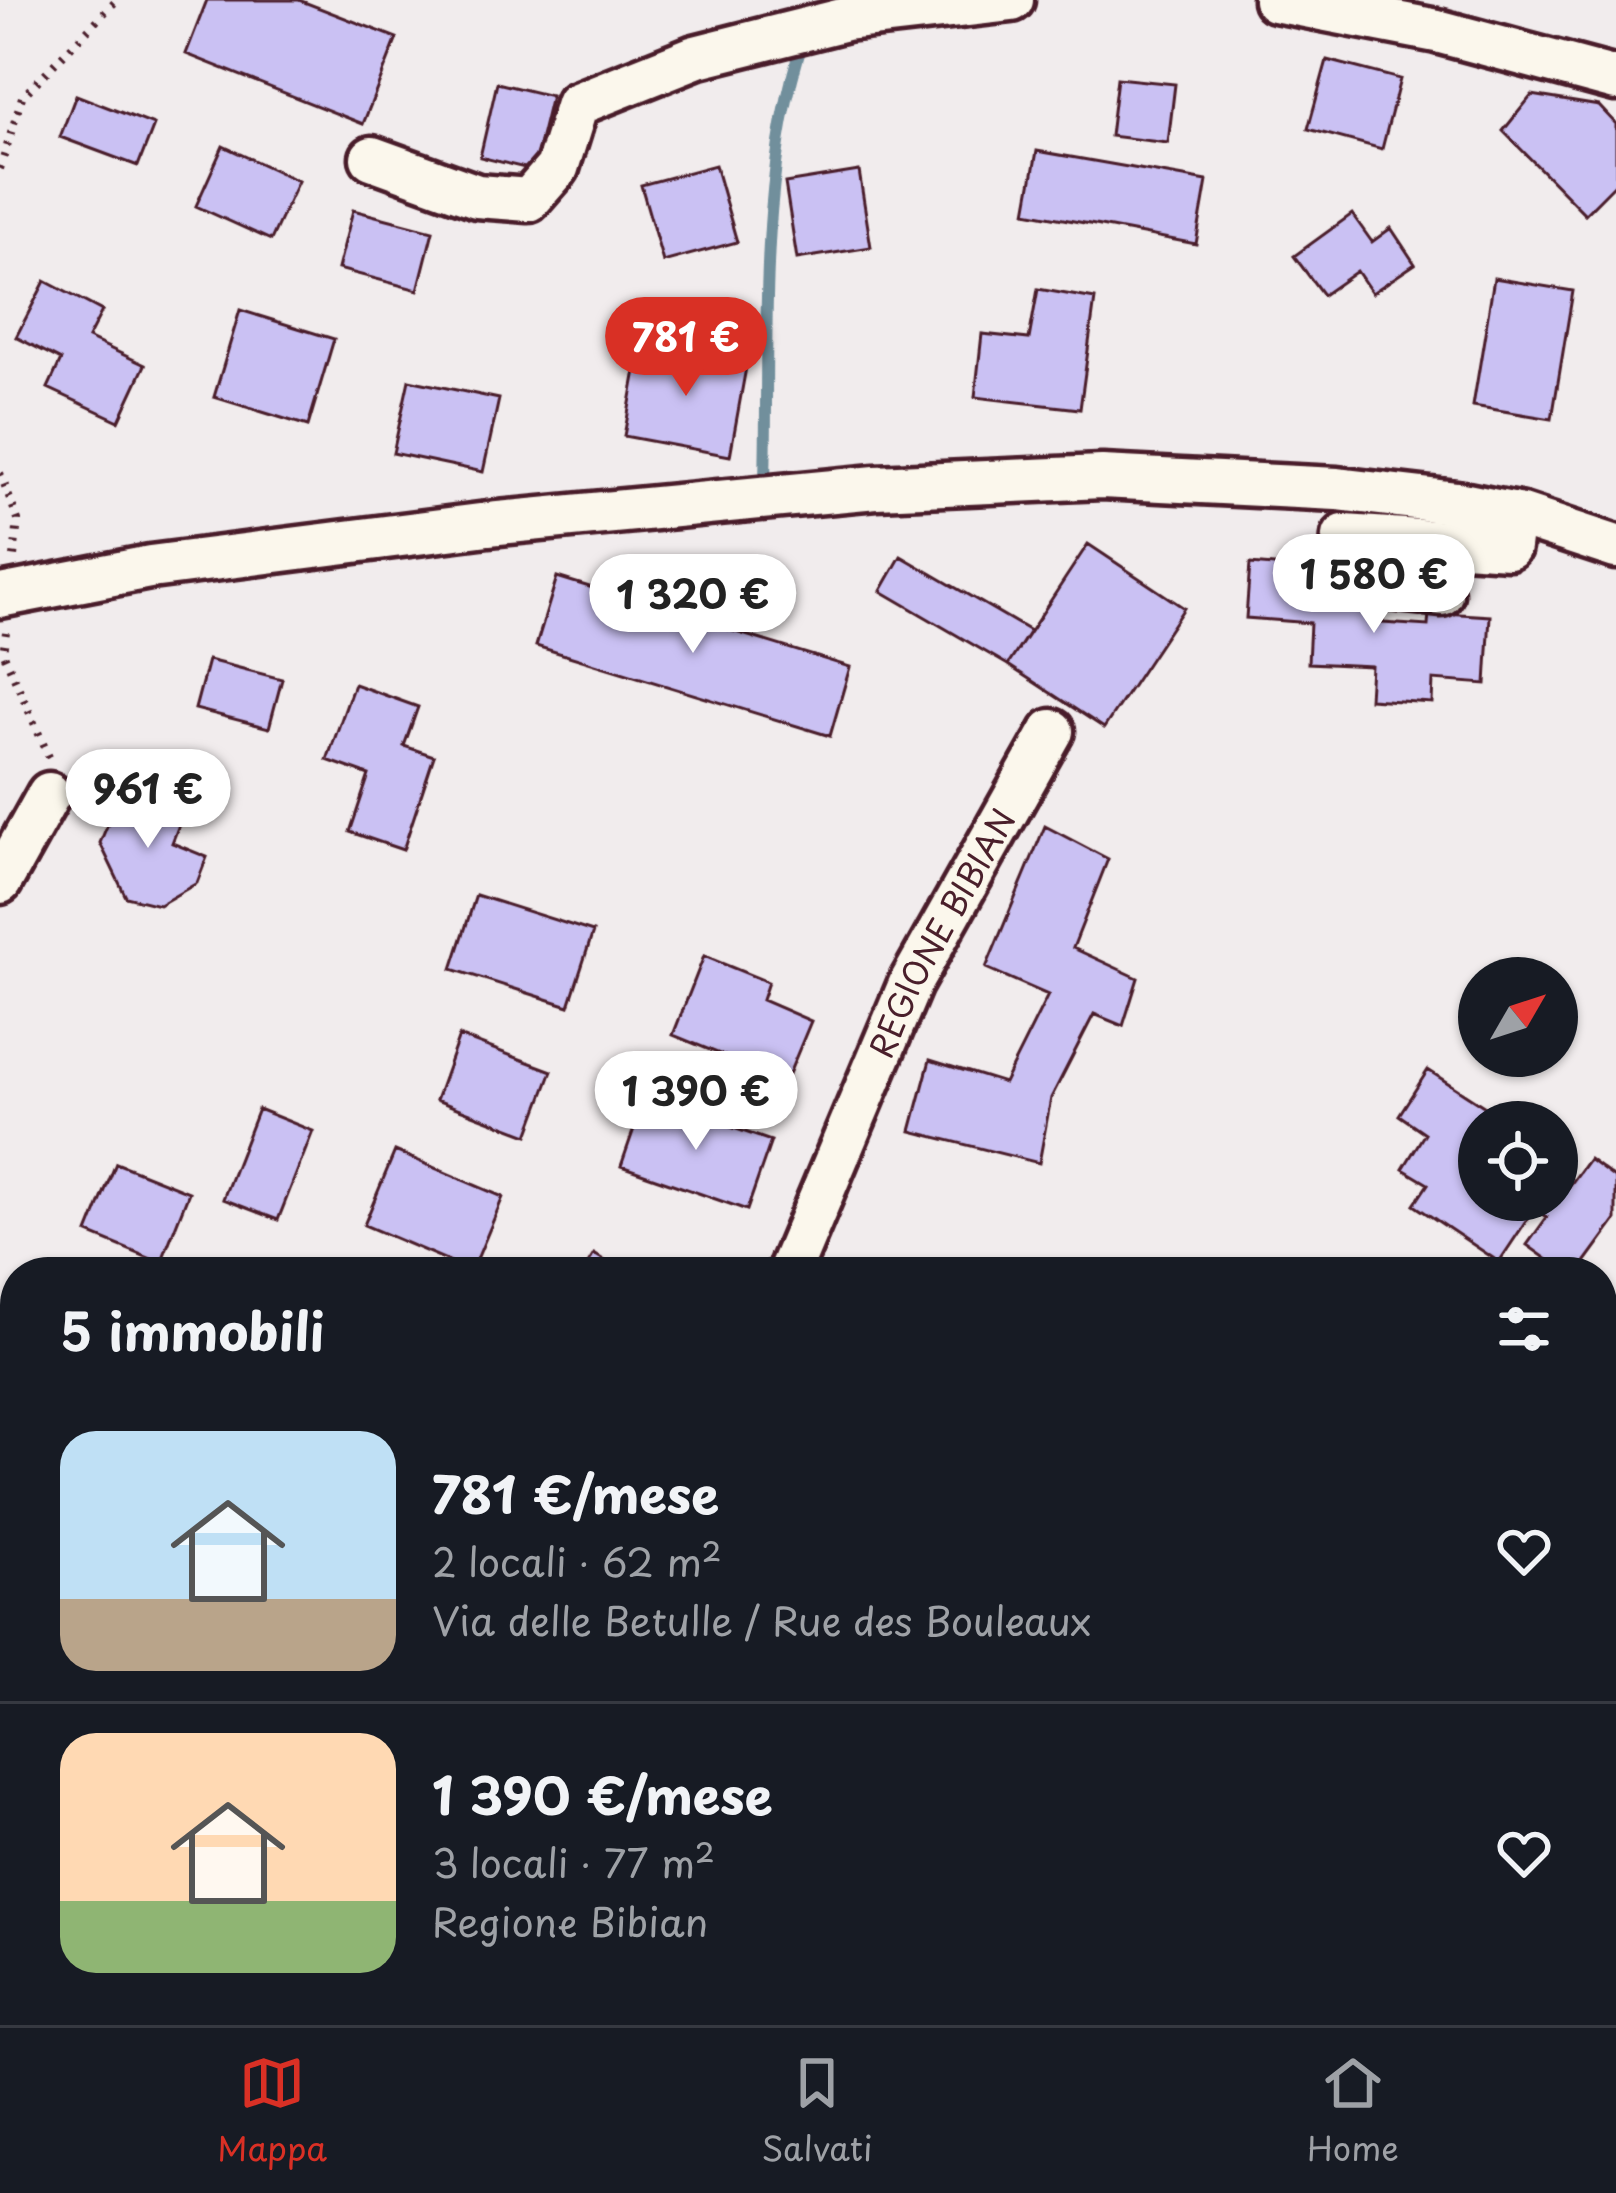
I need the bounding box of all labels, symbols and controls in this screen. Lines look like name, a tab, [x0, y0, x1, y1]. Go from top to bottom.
pin: 781 €	[602, 297, 770, 399]
text: 781 €	[632, 306, 740, 365]
pin: 1 580 €	[1263, 534, 1485, 636]
text: 1 580 €	[1300, 543, 1448, 602]
pin: 1 320 €	[582, 554, 804, 656]
text: 1 320 €	[616, 563, 770, 622]
pin: 961 €	[64, 749, 232, 851]
text: 961 €	[93, 758, 203, 817]
street label: REGIONE BIBIAN	[855, 799, 1027, 1065]
north arrow	[1458, 957, 1578, 1077]
map controls	[1458, 957, 1578, 1221]
pin: 1 390 €	[585, 1051, 807, 1153]
text: 1 390 €	[622, 1060, 770, 1119]
button: locate	[1458, 1101, 1578, 1221]
text: 5 immobili	[60, 1291, 324, 1368]
icon: filters	[1491, 1296, 1557, 1362]
text: 781 €/mese	[432, 1454, 719, 1531]
icon: home	[156, 1479, 300, 1623]
icon: heart	[1491, 1518, 1557, 1584]
text: 2 locali · 62 m²	[432, 1531, 722, 1590]
text: Via delle Betulle / Rue des Bouleaux	[432, 1590, 1091, 1649]
text: 1 390 €/mese	[432, 1755, 773, 1832]
icon: home	[156, 1781, 300, 1925]
icon: heart	[1491, 1820, 1557, 1886]
text: 3 locali · 77 m²	[432, 1832, 715, 1891]
text: Regione Bibian	[432, 1891, 708, 1950]
tab: Mappa	[217, 2050, 327, 2172]
tab: Salvati	[762, 2050, 873, 2172]
tab: Home	[1307, 2050, 1399, 2172]

